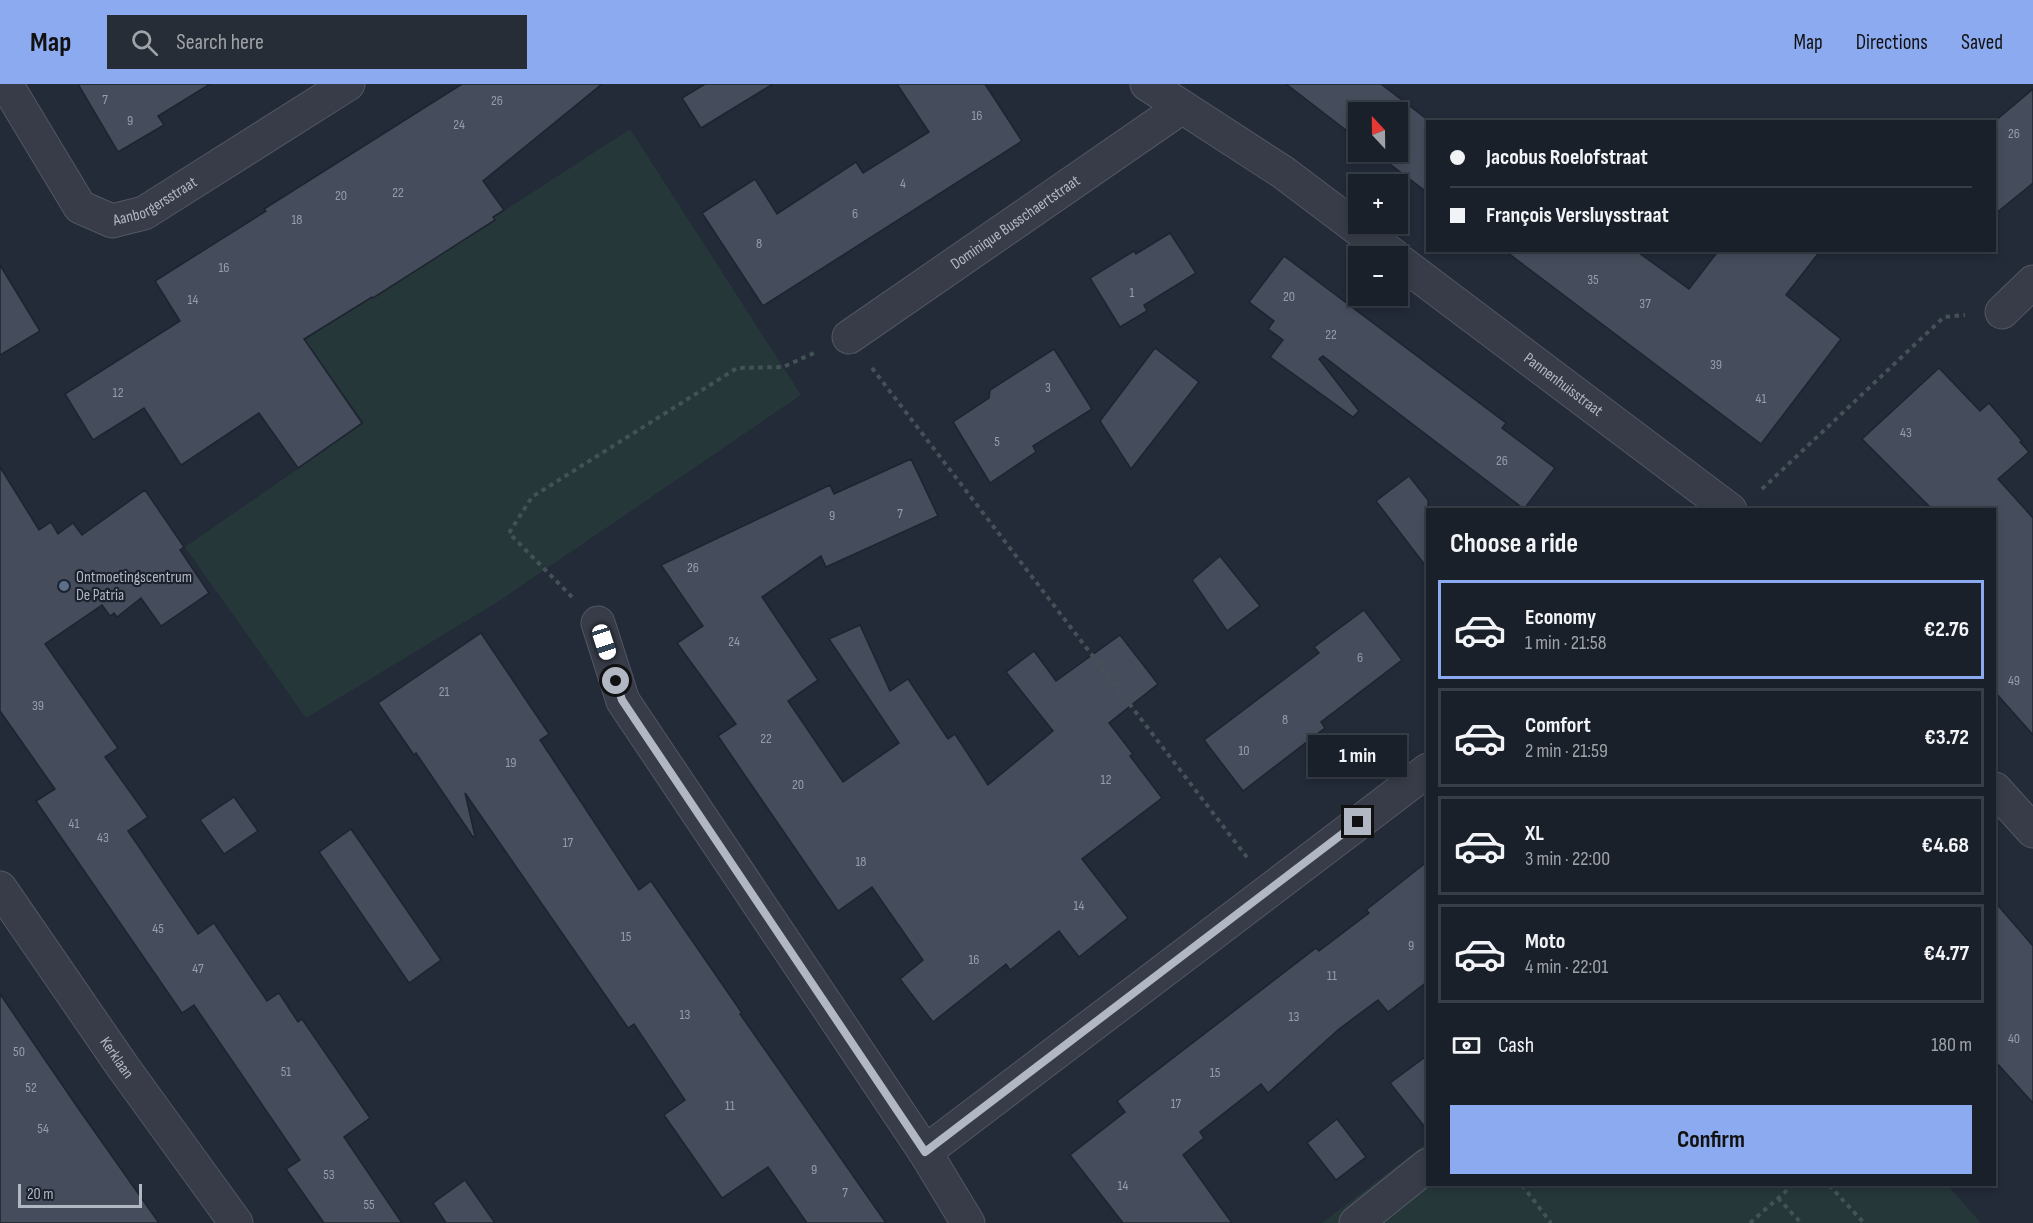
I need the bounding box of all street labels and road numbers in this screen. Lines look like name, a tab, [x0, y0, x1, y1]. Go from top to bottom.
street label: Dominique Busschaertstraat	[947, 171, 1084, 273]
street label: Aanborgersstraat	[110, 172, 201, 230]
street label: Pannenhuisstraat	[1520, 349, 1607, 420]
street label: Kerklaan	[96, 1033, 138, 1082]

